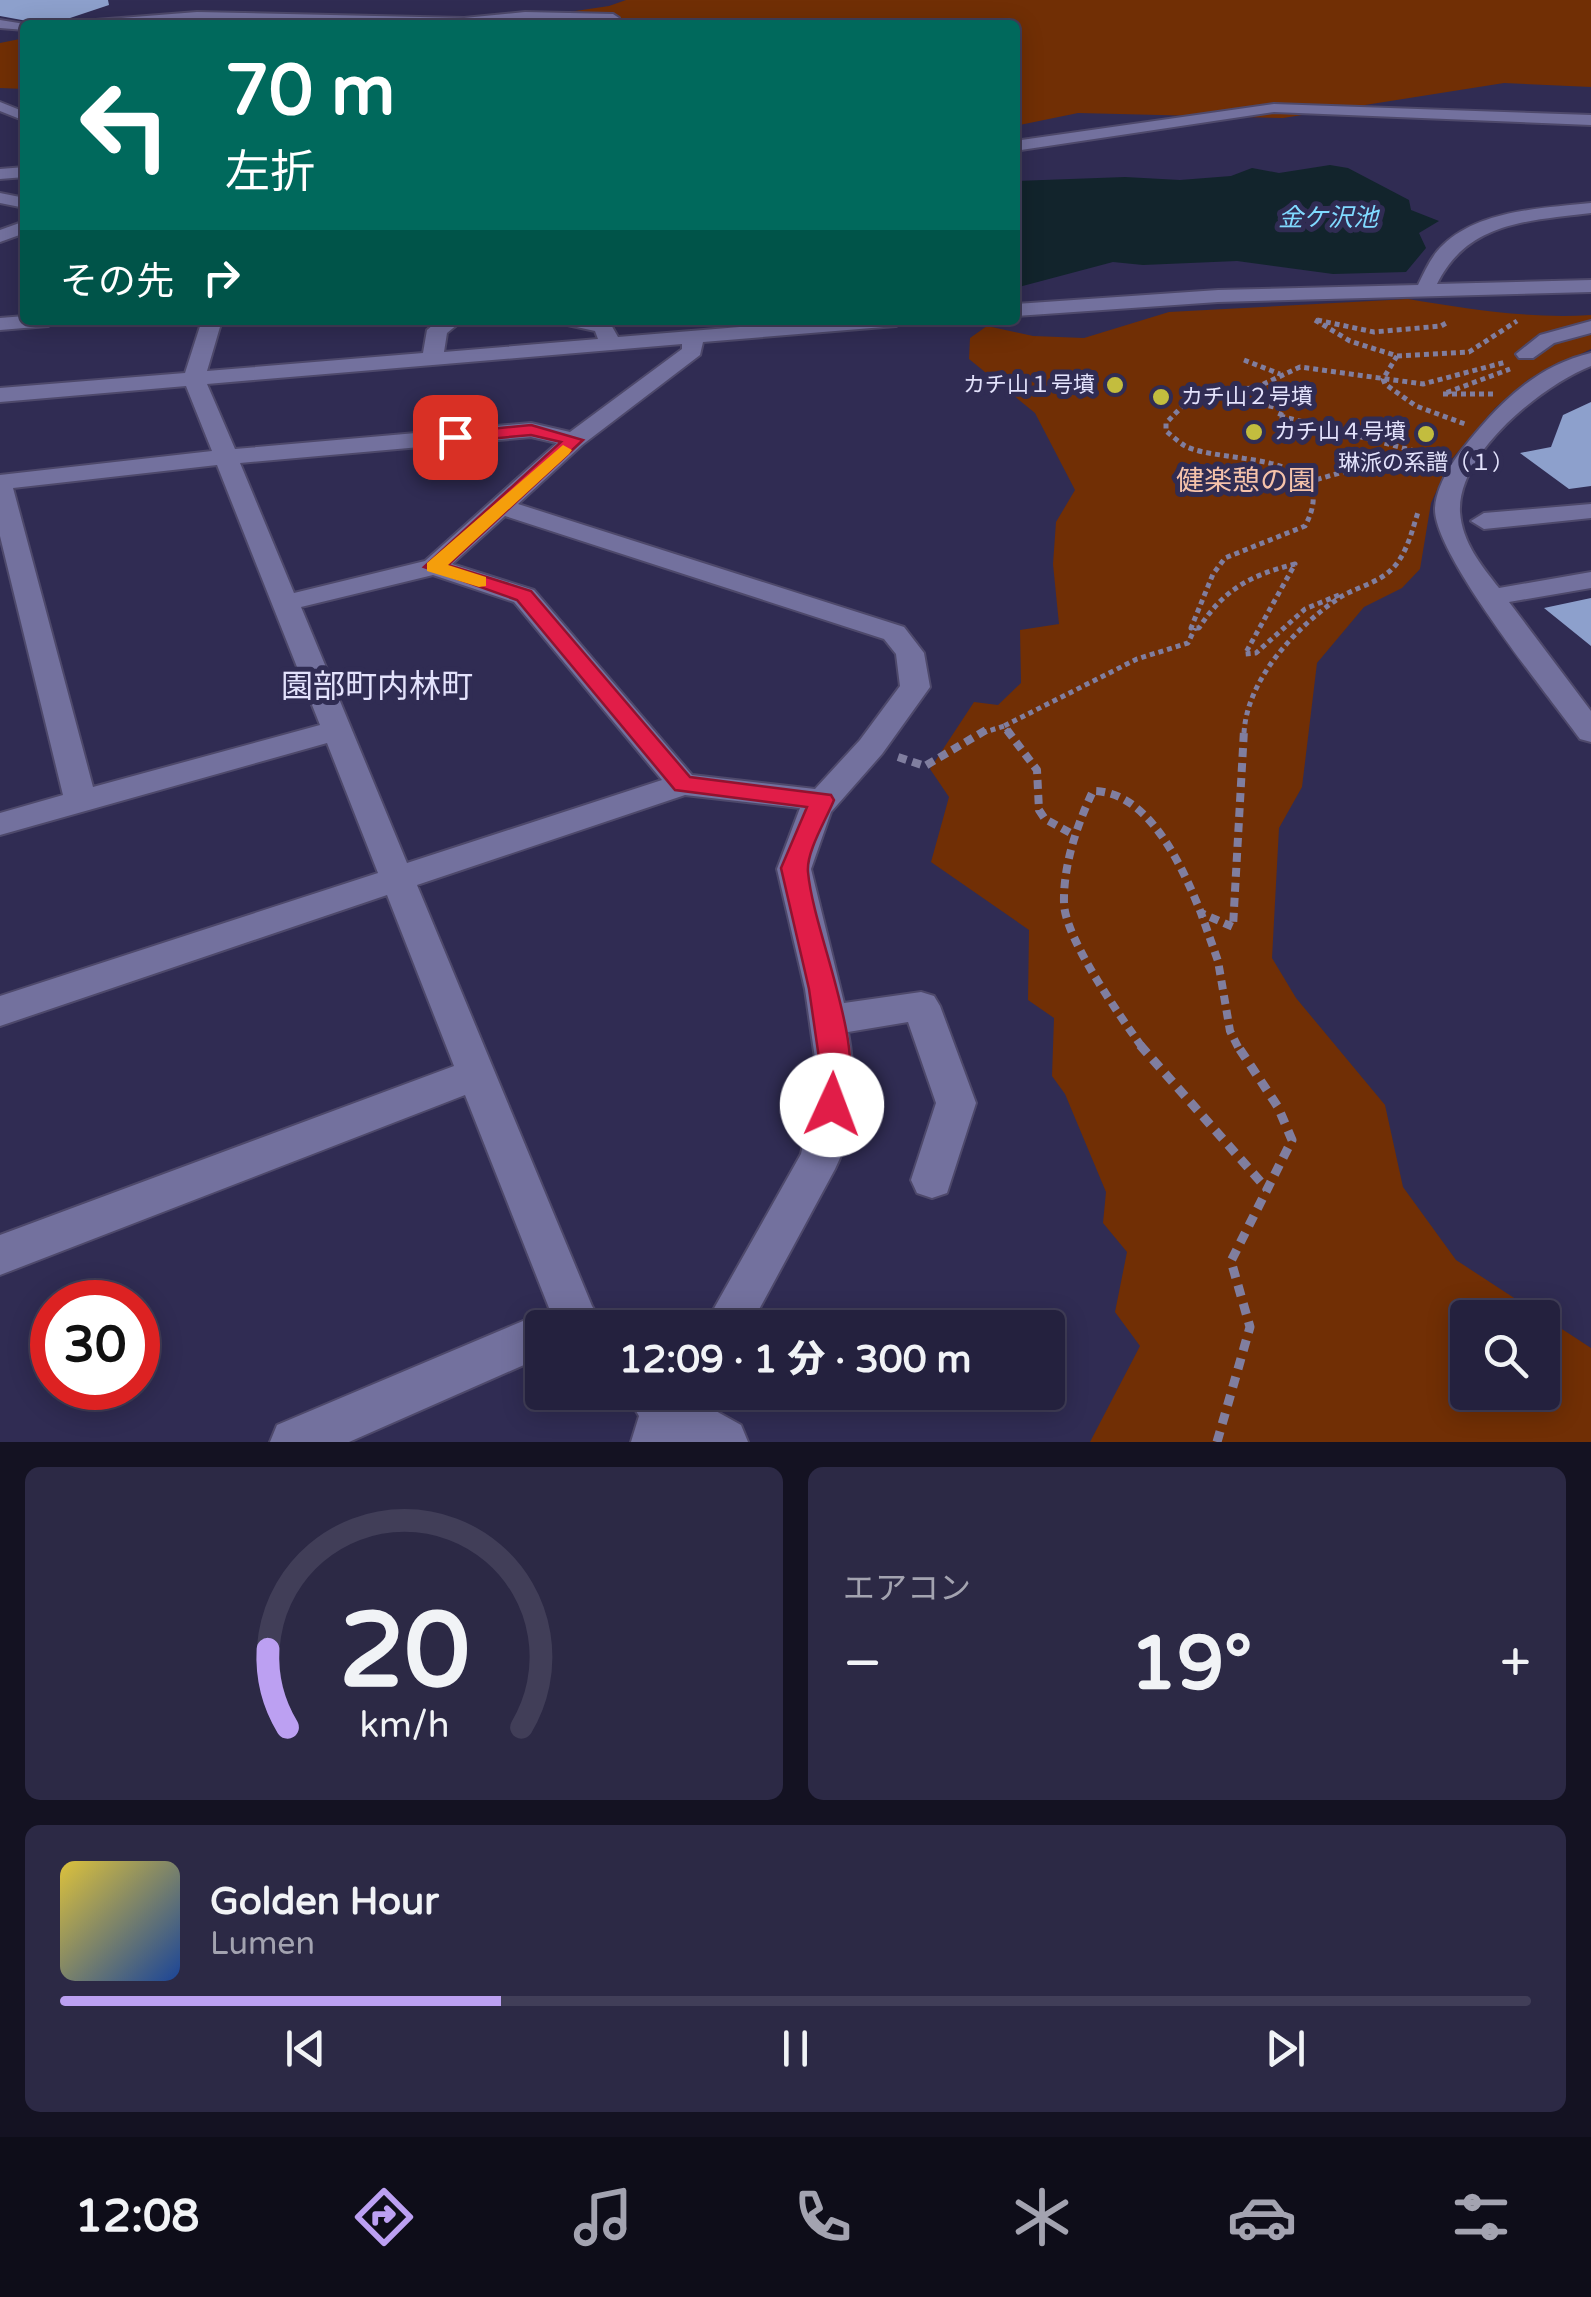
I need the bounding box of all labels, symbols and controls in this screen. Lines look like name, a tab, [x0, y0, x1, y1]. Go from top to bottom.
text: 70 m	[225, 50, 395, 134]
icon: left	[60, 60, 190, 190]
text: 左折	[225, 146, 315, 200]
water label: 金ケ沢池	[1278, 203, 1381, 233]
icon: right	[194, 250, 249, 305]
text: その先	[60, 259, 174, 305]
place label: カチ山１号墳	[963, 372, 1095, 398]
marker: カチ山１号墳	[1104, 374, 1126, 396]
place label: カチ山２号墳	[1181, 384, 1313, 410]
marker: カチ山２号墳	[1150, 386, 1172, 408]
pin	[413, 395, 498, 480]
icon: arrive	[428, 410, 483, 465]
place label: カチ山４号墳	[1274, 419, 1406, 445]
marker: カチ山４号墳	[1243, 421, 1265, 443]
marker: 琳派の系譜（１）	[1415, 423, 1437, 445]
place label: 琳派の系譜（１）	[1338, 450, 1514, 476]
park label: 健楽憩の園	[1176, 464, 1316, 498]
district label: 園部町内林町	[281, 668, 473, 706]
position arrow	[780, 1053, 884, 1157]
speed limit sign: 30	[30, 1280, 160, 1410]
map controls	[1450, 1300, 1560, 1410]
button: search	[1450, 1300, 1560, 1410]
text: 12:09 · 1 分 · 300 m	[619, 1337, 971, 1383]
text: エアコン	[843, 1570, 971, 1608]
text: 20	[339, 1590, 469, 1715]
text: 19°	[1130, 1619, 1252, 1709]
text: −	[843, 1631, 882, 1697]
text: +	[1500, 1631, 1531, 1697]
text: km/h	[359, 1704, 449, 1747]
text: Golden Hour	[210, 1879, 439, 1925]
text: Lumen	[210, 1925, 315, 1963]
icon: previous	[278, 2021, 333, 2076]
icon: pause	[768, 2021, 823, 2076]
icon: next	[1258, 2021, 1313, 2076]
icon: directions	[349, 2182, 419, 2252]
icon: music	[568, 2182, 638, 2252]
icon: phone	[788, 2182, 858, 2252]
icon: climate	[1007, 2182, 1077, 2252]
icon: car	[1227, 2182, 1297, 2252]
icon: filters	[1446, 2182, 1516, 2252]
text: 12:08	[75, 2190, 199, 2244]

